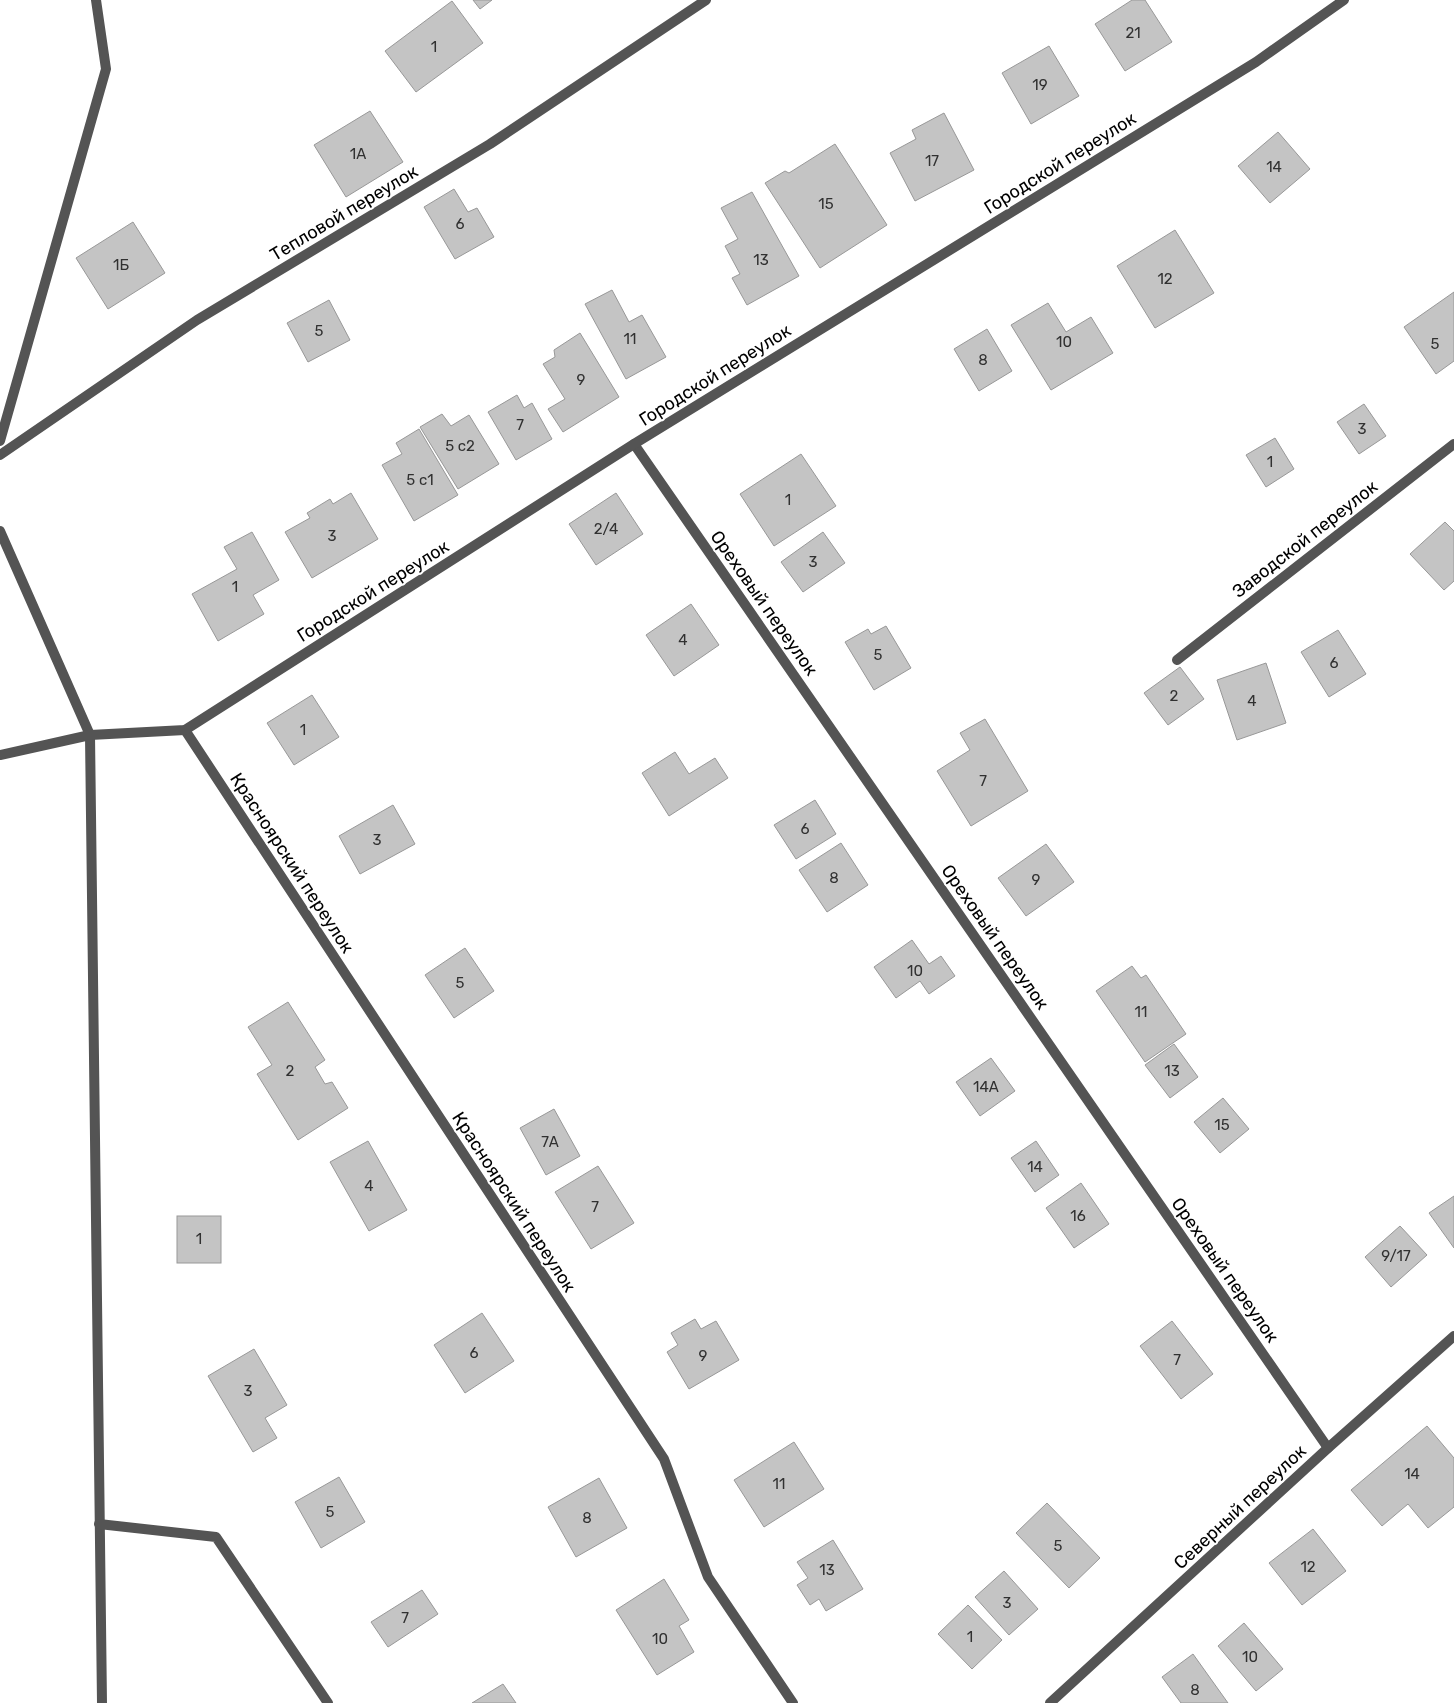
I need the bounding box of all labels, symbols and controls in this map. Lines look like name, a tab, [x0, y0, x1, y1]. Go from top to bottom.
house number: 21	[1125, 24, 1141, 42]
house number: 1	[431, 38, 437, 56]
house number: 19	[1032, 76, 1048, 94]
street label: Городской переулок	[980, 107, 1140, 219]
house number: 1А	[350, 145, 366, 163]
house number: 17	[925, 152, 939, 170]
house number: 14	[1266, 158, 1282, 176]
street label: Тепловой переулок	[266, 160, 422, 266]
house number: 15	[818, 195, 834, 213]
house number: 6	[455, 215, 465, 233]
house number: 13	[753, 251, 769, 269]
house number: 1Б	[113, 256, 129, 274]
house number: 12	[1157, 270, 1173, 288]
street label: Городской переулок	[635, 319, 795, 431]
house number: 5	[315, 322, 324, 340]
house number: 11	[624, 330, 636, 348]
house number: 10	[1056, 333, 1072, 351]
house number: 5	[1431, 335, 1440, 353]
house number: 8	[978, 351, 988, 369]
house number: 9	[577, 371, 586, 389]
house number: 7	[516, 416, 524, 434]
house number: 3	[1357, 420, 1367, 438]
house number: 5 с2	[445, 437, 475, 455]
house number: 1	[1267, 453, 1273, 471]
house number: 5 с1	[406, 471, 434, 489]
street label: Заводской переулок	[1228, 475, 1382, 602]
house number: 1	[785, 491, 791, 509]
house number: 2/4	[594, 520, 618, 538]
street label: Ореховый переулок	[706, 526, 823, 680]
house number: 3	[327, 527, 337, 545]
street label: Городской переулок	[293, 535, 453, 647]
house number: 3	[808, 553, 818, 571]
house number: 1	[232, 578, 238, 596]
house number: 4	[678, 631, 688, 649]
house number: 5	[874, 646, 883, 664]
house number: 6	[1329, 654, 1339, 672]
house number: 2	[1170, 687, 1179, 705]
house number: 4	[1247, 692, 1257, 710]
house number: 1	[300, 721, 306, 739]
street label: Красноярский переулок	[225, 769, 359, 958]
house number: 7	[979, 772, 987, 790]
house number: 6	[800, 820, 810, 838]
house number: 3	[372, 831, 382, 849]
street label: Ореховый переулок	[937, 860, 1054, 1014]
house number: 8	[829, 869, 839, 887]
house number: 9	[1032, 871, 1041, 889]
house number: 10	[907, 962, 923, 980]
house number: 5	[456, 974, 465, 992]
house number: 11	[1135, 1003, 1147, 1021]
house number: 2	[286, 1062, 295, 1080]
house number: 13	[1164, 1062, 1180, 1080]
house number: 14А	[973, 1078, 999, 1096]
street label: Красноярский переулок	[447, 1108, 581, 1297]
house number: 15	[1214, 1116, 1230, 1134]
house number: 7А	[541, 1133, 559, 1151]
house number: 14	[1027, 1158, 1043, 1176]
house number: 4	[364, 1177, 374, 1195]
street label: Ореховый переулок	[1167, 1193, 1284, 1347]
house number: 7	[591, 1198, 599, 1216]
house number: 16	[1070, 1207, 1086, 1225]
house number: 1	[196, 1230, 202, 1248]
house number: 9/17	[1381, 1247, 1411, 1265]
house number: 6	[469, 1344, 479, 1362]
house number: 9	[699, 1347, 708, 1365]
house number: 7	[1173, 1351, 1181, 1369]
house number: 3	[243, 1382, 253, 1400]
street label: Северный переулок	[1169, 1440, 1311, 1574]
house number: 14	[1404, 1465, 1420, 1483]
house number: 11	[773, 1475, 785, 1493]
house number: 5	[326, 1503, 335, 1521]
house number: 8	[582, 1509, 592, 1527]
house number: 5	[1054, 1537, 1063, 1555]
house number: 12	[1300, 1558, 1316, 1576]
house number: 13	[819, 1561, 835, 1579]
house number: 3	[1002, 1594, 1012, 1612]
house number: 7	[401, 1609, 409, 1627]
house number: 1	[967, 1628, 973, 1646]
house number: 10	[652, 1630, 668, 1648]
house number: 10	[1242, 1648, 1258, 1666]
house number: 8	[1190, 1681, 1200, 1699]

